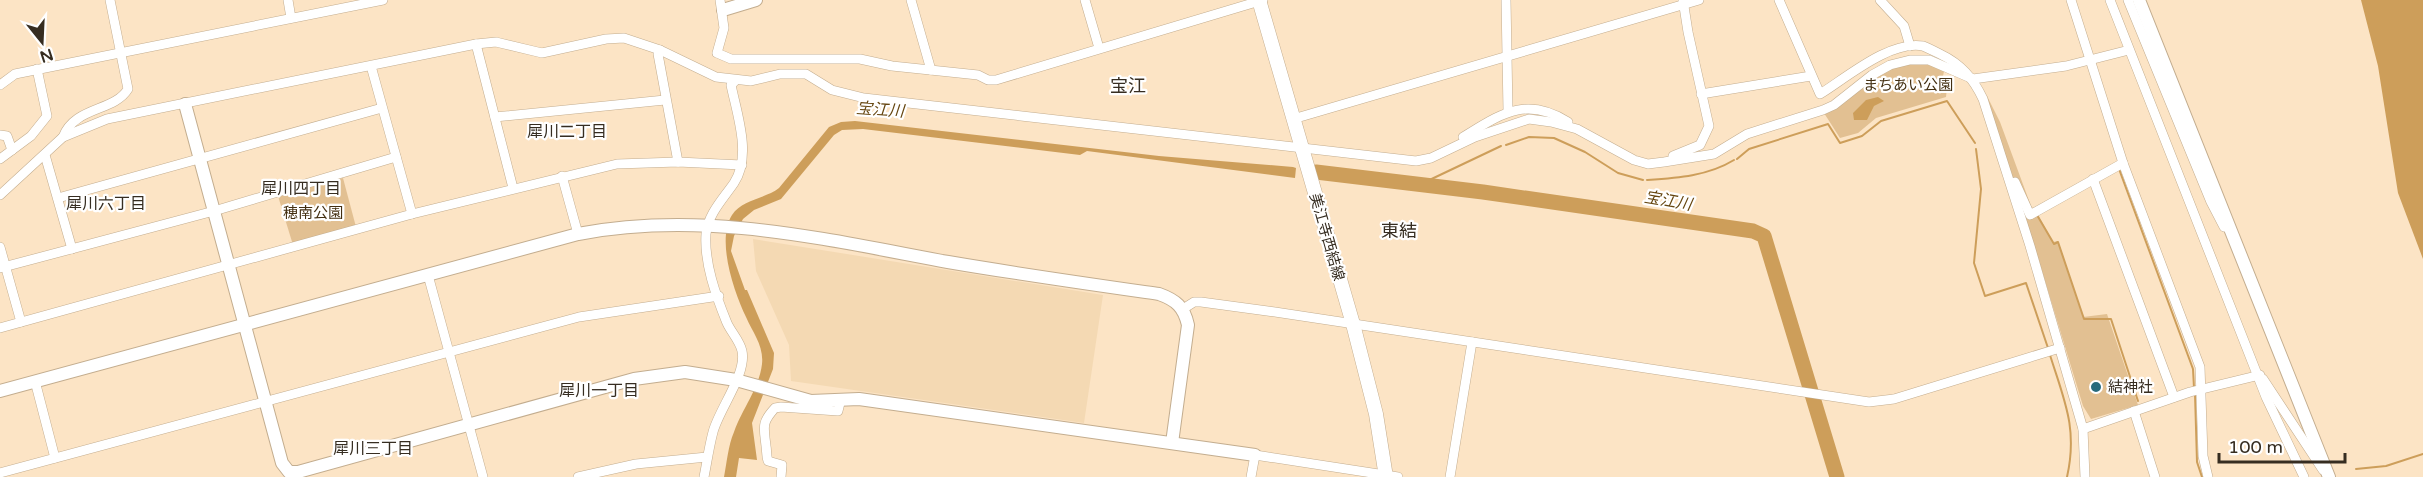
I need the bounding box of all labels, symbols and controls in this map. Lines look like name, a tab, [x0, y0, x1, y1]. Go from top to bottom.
north arrow	[12, 12, 72, 72]
text: N	[37, 44, 56, 67]
district label: 宝江	[1110, 75, 1146, 97]
park label: まちあい公園	[1863, 76, 1953, 94]
water label: 宝江川	[855, 98, 907, 122]
district label: 犀川二丁目	[527, 122, 607, 142]
district label: 犀川四丁目	[261, 179, 341, 199]
water label: 宝江川	[1643, 187, 1695, 215]
street label: 美江寺西結線	[1306, 191, 1348, 283]
district label: 犀川六丁目	[66, 194, 146, 214]
park label: 穂南公園	[283, 204, 343, 222]
district label: 東結	[1381, 220, 1417, 242]
place label: 結神社	[2108, 378, 2153, 396]
marker: 結神社	[2089, 380, 2103, 394]
district label: 犀川一丁目	[559, 381, 639, 401]
scale bar	[2219, 426, 2345, 464]
text: 100 m	[2228, 436, 2283, 458]
district label: 犀川三丁目	[333, 439, 413, 459]

